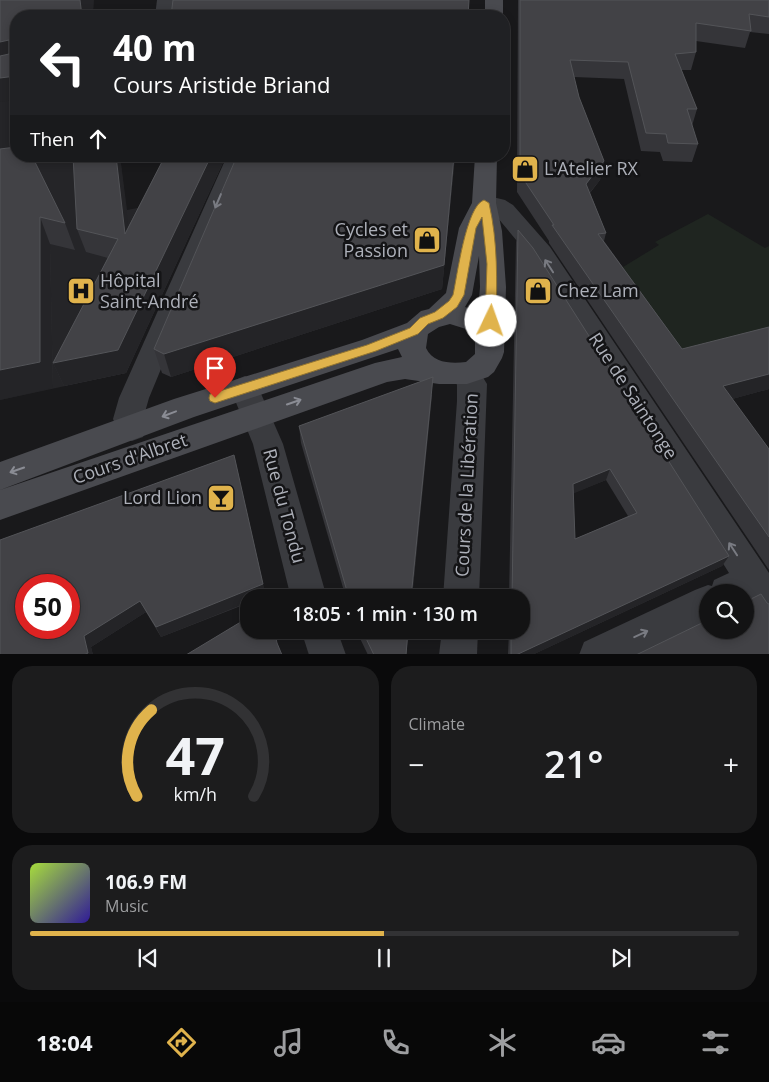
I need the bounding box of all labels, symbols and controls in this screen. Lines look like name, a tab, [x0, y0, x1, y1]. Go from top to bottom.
text: 40 m	[113, 24, 196, 71]
icon: left	[30, 30, 95, 95]
text: Cours Aristide Briand	[113, 69, 331, 99]
icon: ahead	[84, 125, 112, 153]
text: Then	[30, 126, 74, 152]
shop icon: L'Atelier RX	[510, 154, 540, 184]
place label: L'Atelier RX	[544, 156, 639, 180]
one-way arrow	[212, 193, 221, 208]
place label: Cycles et Passion	[335, 217, 408, 262]
shop icon: Cycles et Passion	[412, 225, 442, 255]
one-way arrow	[544, 259, 554, 273]
place label: Hôpital Saint-André	[100, 268, 199, 313]
hospital icon: Hôpital Saint-André	[66, 276, 96, 306]
shop icon: Chez Lam	[523, 276, 553, 306]
place label: Chez Lam	[557, 278, 639, 302]
position arrow	[464, 294, 516, 346]
street label: Rue de Saintonge	[584, 328, 684, 463]
pin	[194, 347, 236, 398]
icon: arrive	[201, 354, 229, 382]
street label: Cours de la Libération	[449, 392, 483, 577]
one-way arrow	[286, 397, 302, 406]
one-way arrow	[162, 410, 177, 419]
street label: Cours d'Albret	[69, 427, 190, 489]
street label: Rue du Tondu	[258, 446, 312, 566]
one-way arrow	[9, 466, 25, 475]
bar icon: Lord Lion	[206, 483, 236, 513]
place label: Lord Lion	[123, 485, 202, 509]
one-way arrow	[728, 542, 738, 556]
speed limit sign: 50	[15, 574, 80, 639]
map controls	[699, 584, 754, 639]
button: search	[699, 584, 754, 639]
text: 18:05 · 1 min · 130 m	[292, 601, 478, 627]
one-way arrow	[633, 628, 648, 638]
text: Climate	[409, 713, 465, 735]
text: 47	[166, 719, 225, 790]
text: 21°	[544, 737, 604, 789]
text: −	[409, 745, 425, 783]
text: +	[723, 745, 739, 783]
text: km/h	[174, 782, 217, 806]
text: 106.9 FM	[105, 869, 187, 895]
text: Music	[105, 895, 149, 917]
icon: previous	[134, 944, 162, 972]
icon: pause	[370, 944, 398, 972]
icon: next	[607, 944, 635, 972]
icon: directions	[164, 1025, 199, 1060]
icon: music	[271, 1025, 306, 1060]
icon: phone	[378, 1025, 413, 1060]
icon: climate	[485, 1025, 520, 1060]
icon: car	[591, 1025, 626, 1060]
icon: filters	[698, 1025, 733, 1060]
text: 18:04	[36, 1027, 92, 1057]

